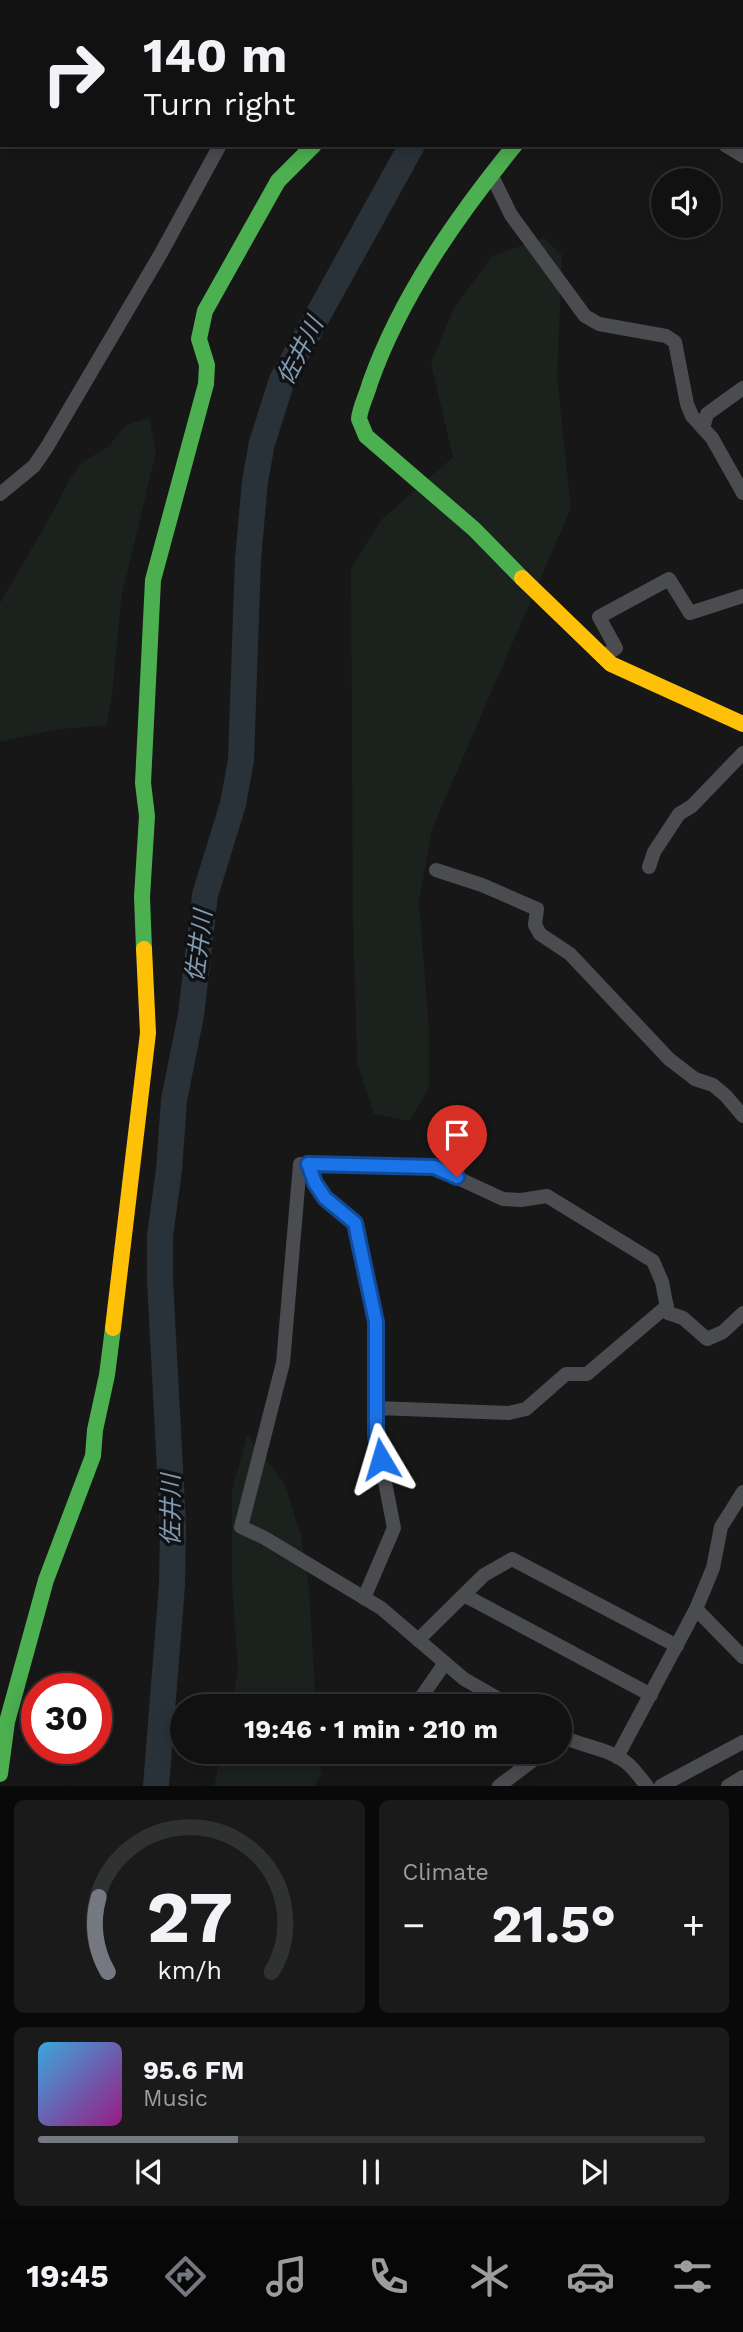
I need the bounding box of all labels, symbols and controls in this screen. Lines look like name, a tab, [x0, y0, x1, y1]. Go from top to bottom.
text: 140 m	[143, 26, 287, 84]
icon: right	[28, 28, 119, 119]
text: Turn right	[143, 85, 295, 123]
map controls	[651, 168, 721, 238]
button: sound	[651, 168, 721, 238]
water label: 佐井川	[271, 310, 330, 389]
water label: 佐井川	[181, 906, 218, 983]
pin	[427, 1105, 487, 1177]
icon: arrive	[438, 1116, 476, 1154]
position arrow	[344, 1422, 418, 1496]
water label: 佐井川	[157, 1471, 185, 1546]
speed limit sign: 30	[21, 1673, 112, 1764]
text: 19:46 · 1 min · 210 m	[244, 1714, 498, 1744]
text: Climate	[403, 1859, 489, 1886]
text: 27	[146, 1875, 232, 1961]
text: 21.5°	[491, 1894, 616, 1955]
text: −	[403, 1903, 425, 1947]
text: +	[682, 1903, 705, 1947]
text: km/h	[157, 1956, 221, 1985]
text: 95.6 FM	[143, 2055, 244, 2085]
text: Music	[143, 2085, 208, 2112]
icon: previous	[130, 2153, 168, 2191]
icon: pause	[352, 2153, 390, 2191]
icon: next	[575, 2153, 613, 2191]
icon: directions	[161, 2252, 210, 2301]
icon: music	[262, 2252, 311, 2301]
icon: phone	[364, 2252, 413, 2301]
icon: climate	[465, 2252, 514, 2301]
icon: car	[566, 2252, 615, 2301]
icon: filters	[668, 2252, 717, 2301]
text: 19:45	[26, 2257, 109, 2295]

